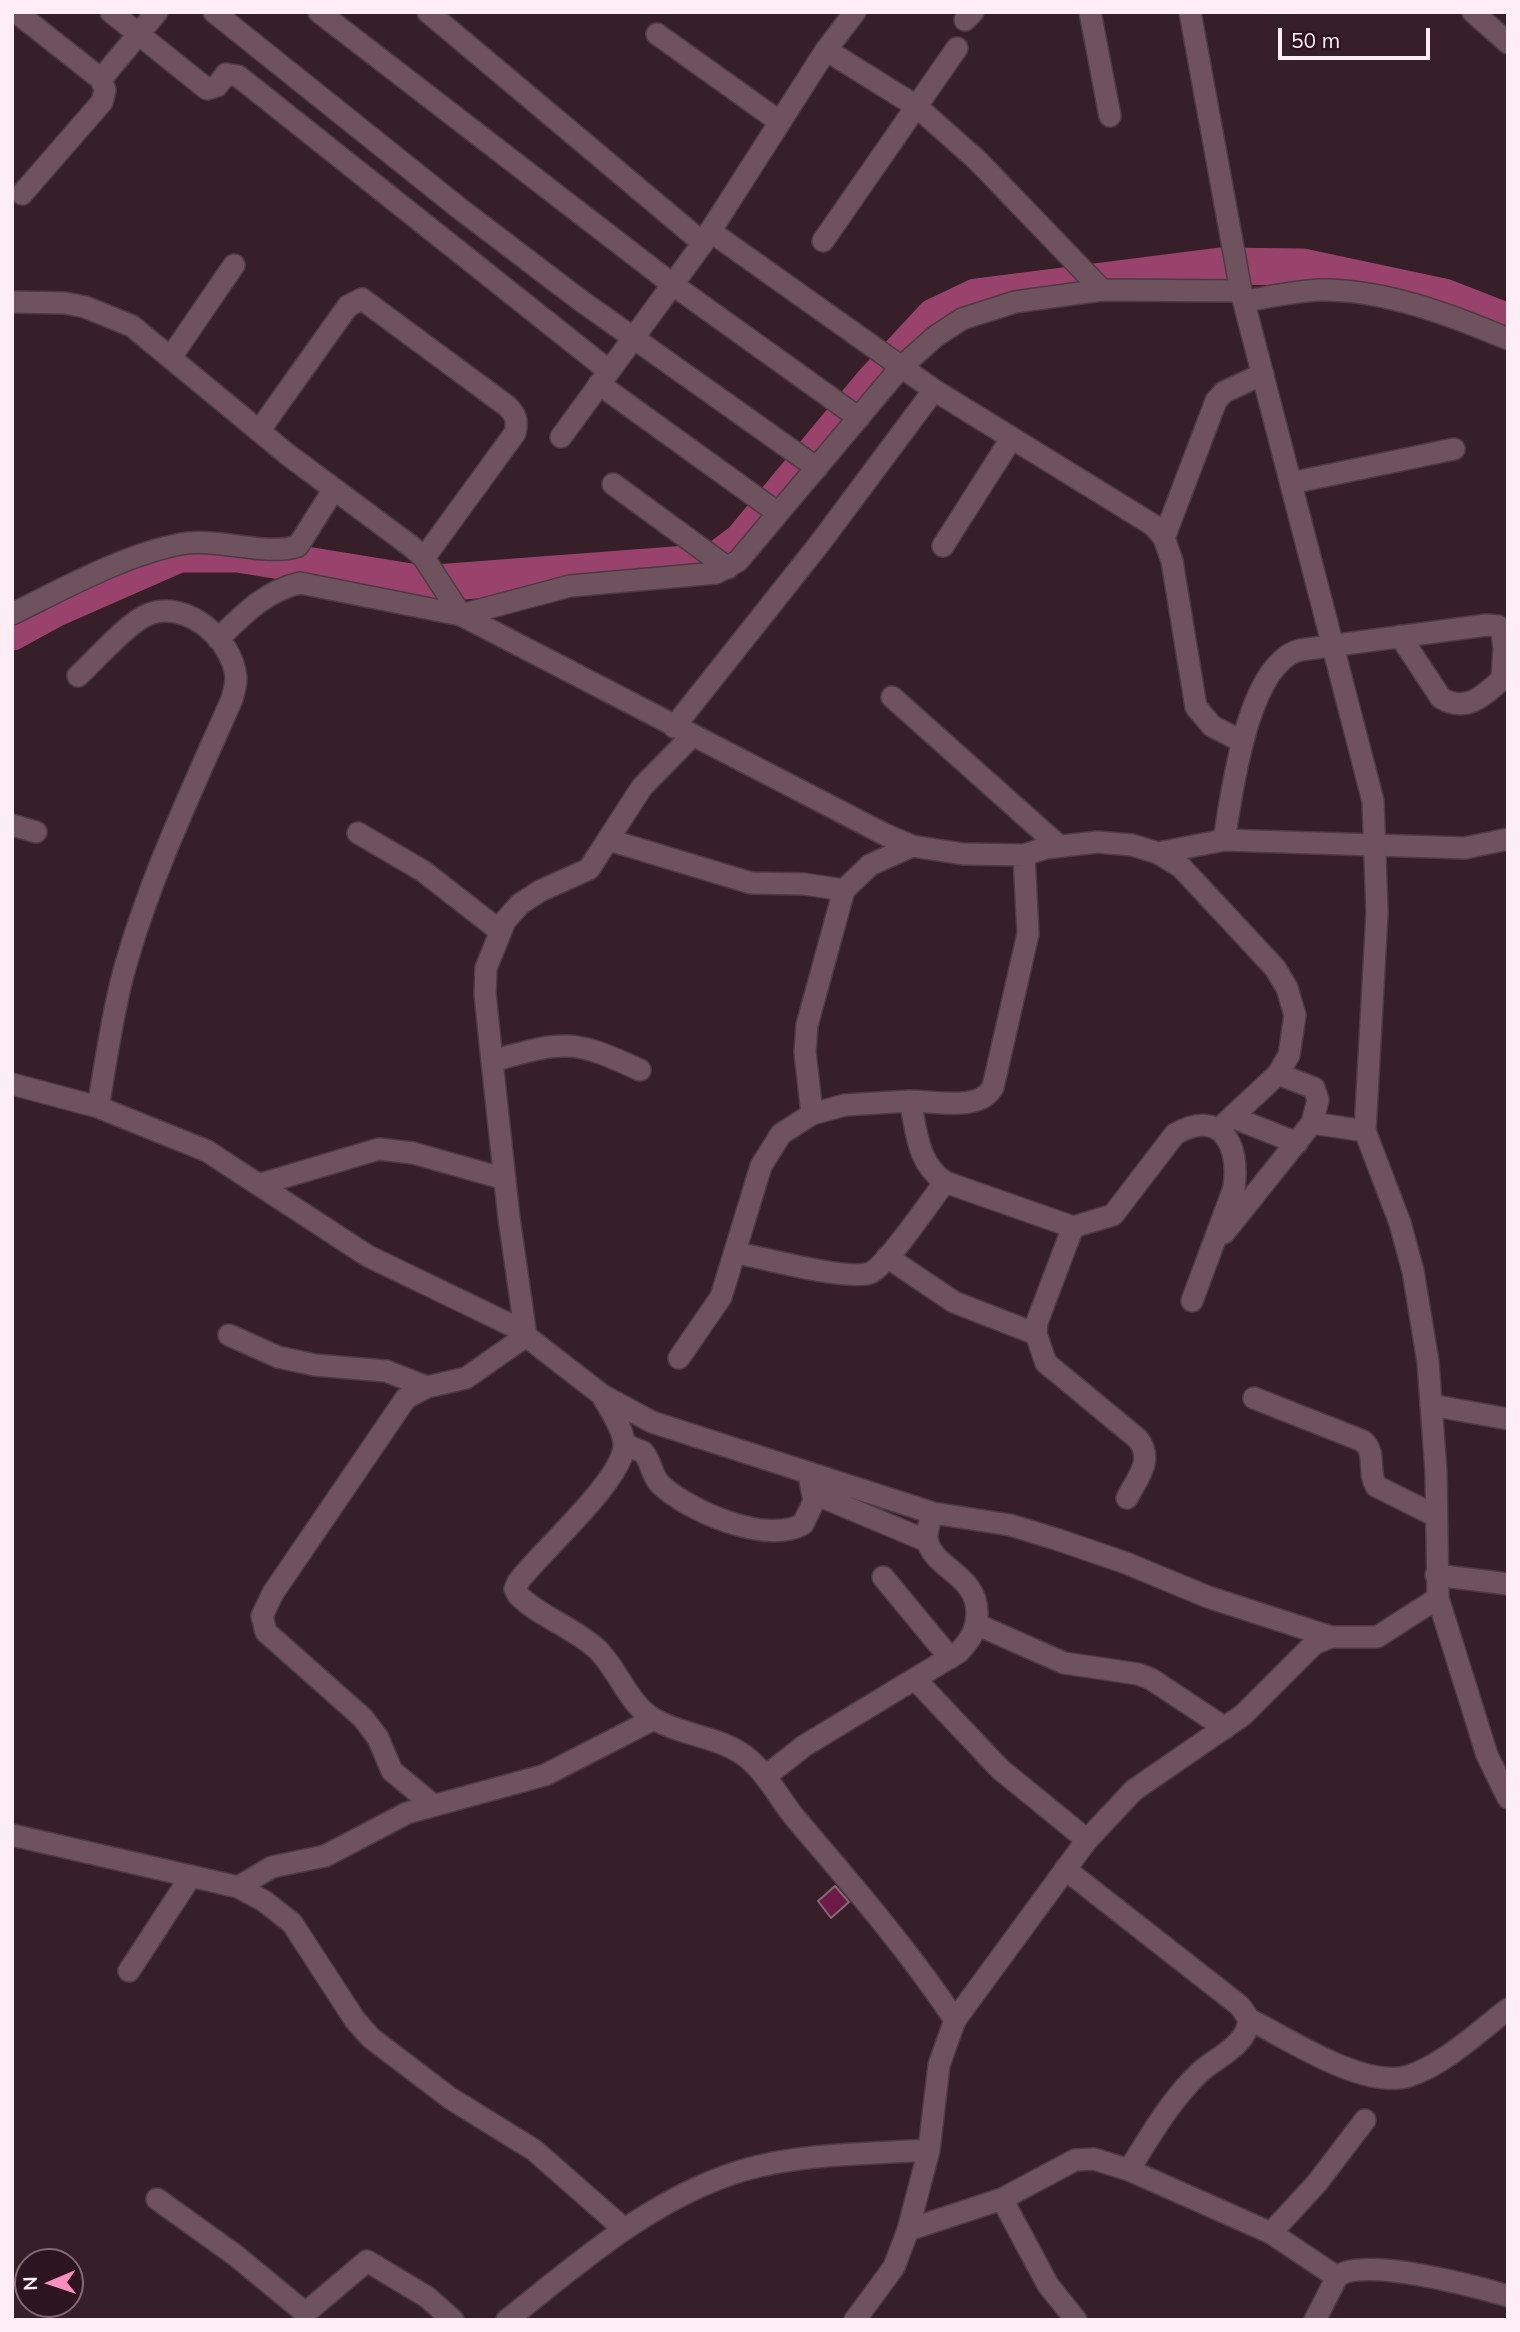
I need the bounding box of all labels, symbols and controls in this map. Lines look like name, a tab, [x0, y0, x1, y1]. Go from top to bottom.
scale bar	[1282, 14, 1434, 58]
text: 50 m	[1291, 27, 1340, 53]
north arrow	[14, 2248, 84, 2318]
text: N	[18, 2276, 42, 2291]

